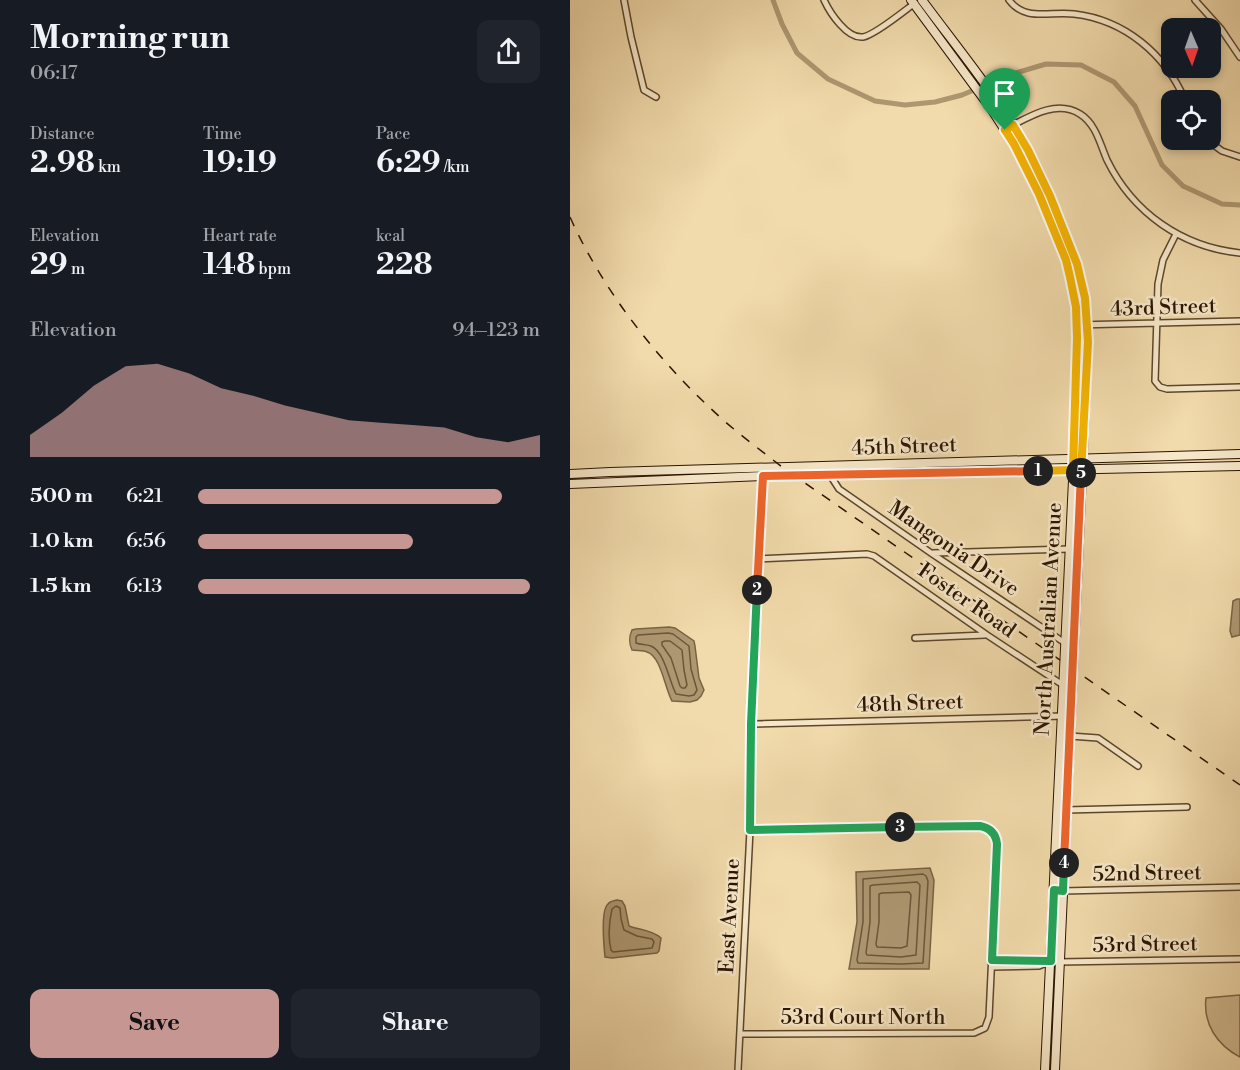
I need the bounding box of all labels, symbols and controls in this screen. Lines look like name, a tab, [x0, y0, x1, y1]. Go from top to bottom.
text: Morning run	[30, 18, 230, 59]
north arrow	[1161, 18, 1221, 78]
map controls	[1161, 18, 1221, 150]
button: share	[477, 20, 540, 83]
text: 06:17	[30, 61, 78, 86]
pin	[979, 68, 1030, 130]
icon: arrive	[988, 77, 1021, 110]
button: locate	[1161, 90, 1221, 150]
text: Distance	[30, 124, 95, 144]
text: Time	[203, 124, 242, 144]
text: Pace	[376, 124, 410, 144]
text: 2.98	[30, 144, 95, 182]
text: 19:19	[203, 144, 277, 182]
text: 6:29	[376, 144, 441, 182]
text: km	[95, 157, 121, 177]
text: /km	[441, 157, 470, 177]
text: Elevation	[30, 226, 99, 246]
text: Heart rate	[203, 226, 277, 246]
text: kcal	[376, 226, 405, 246]
text: 29	[30, 246, 68, 284]
text: 148	[203, 246, 255, 284]
text: 228	[376, 246, 433, 284]
text: m	[68, 259, 85, 279]
text: bpm	[255, 259, 291, 279]
street label: 43rd Street	[1109, 293, 1217, 323]
text: Elevation	[30, 318, 117, 343]
text: 94–123 m	[452, 318, 540, 343]
street label: 45th Street	[851, 432, 958, 462]
pin: 1	[1023, 456, 1053, 486]
pin: 5	[1066, 458, 1096, 488]
text: 1	[1034, 461, 1042, 481]
text: 5	[1076, 463, 1086, 483]
text: 500 m	[30, 484, 93, 509]
text: 6:21	[126, 484, 163, 509]
street label: Mangonia Drive	[883, 495, 1024, 602]
street label: North Australian Avenue	[1030, 502, 1068, 736]
text: 1.0 km	[30, 529, 94, 554]
text: 6:56	[126, 529, 166, 554]
street label: Foster Road	[913, 558, 1020, 644]
text: 1.5 km	[30, 574, 91, 599]
text: 6:13	[126, 574, 162, 599]
pin: 2	[742, 575, 772, 605]
text: 2	[752, 580, 762, 600]
street label: 48th Street	[856, 689, 964, 719]
pin: 3	[885, 812, 915, 842]
text: 3	[895, 817, 905, 837]
pin: 4	[1049, 848, 1079, 878]
text: 4	[1059, 853, 1069, 873]
street label: East Avenue	[714, 858, 746, 974]
street label: 52nd Street	[1092, 860, 1202, 888]
street label: 53rd Street	[1092, 931, 1198, 959]
button: Save	[30, 989, 279, 1058]
button: Share	[291, 989, 540, 1058]
street label: 53rd Court North	[781, 1005, 946, 1031]

